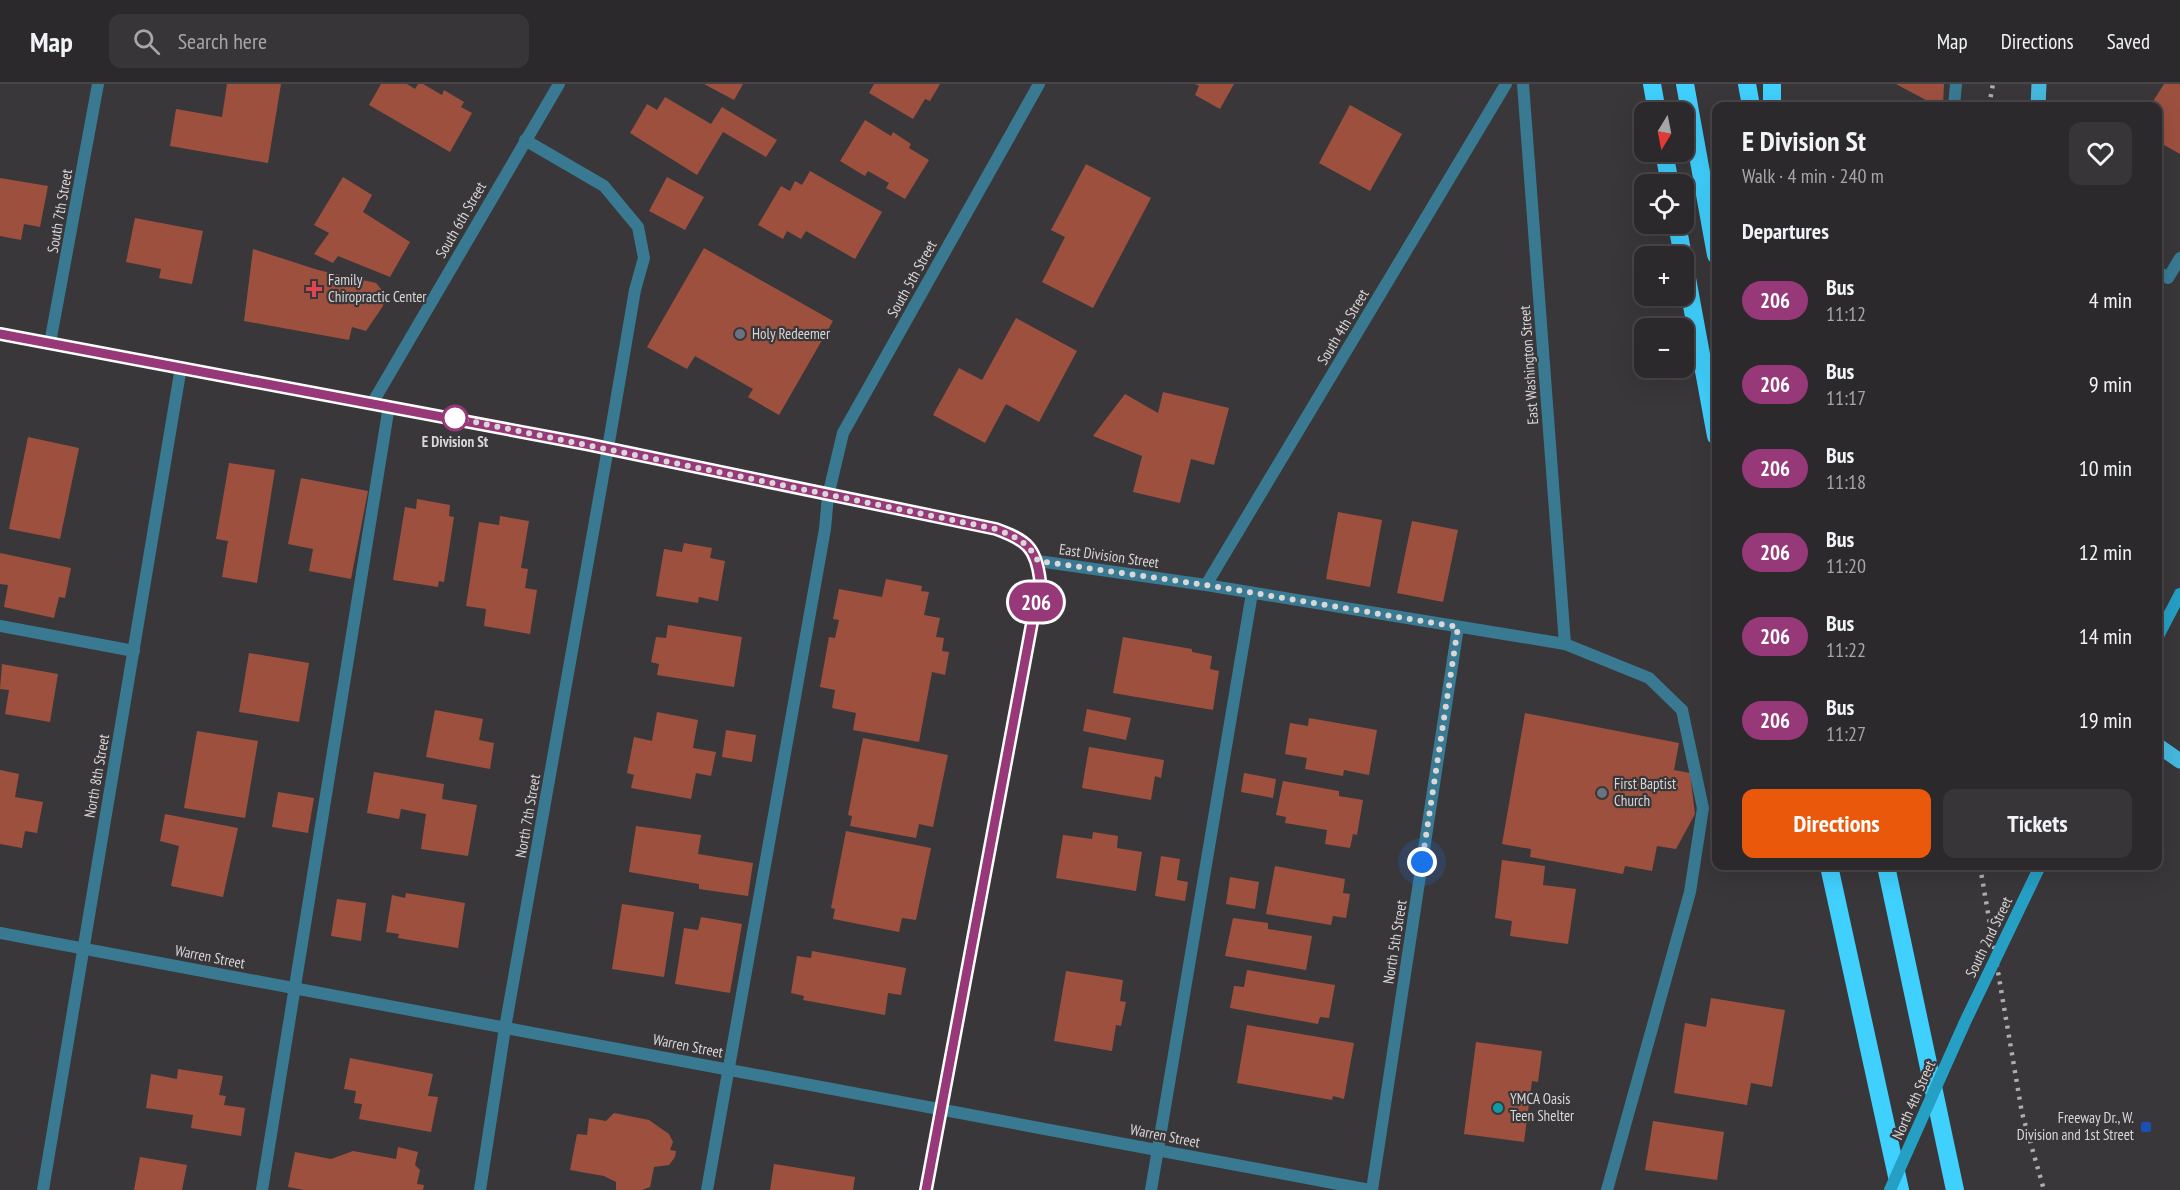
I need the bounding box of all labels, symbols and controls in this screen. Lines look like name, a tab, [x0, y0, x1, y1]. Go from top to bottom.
search box	[109, 14, 529, 68]
text: Map	[30, 23, 73, 60]
icon: search	[130, 25, 163, 58]
text: Search here	[178, 27, 267, 55]
text: Map	[1937, 28, 1968, 55]
text: Directions	[2001, 28, 2074, 55]
text: Saved	[2107, 28, 2150, 55]
north arrow	[1634, 102, 1694, 162]
map controls	[1634, 102, 1694, 378]
text: E Division St	[1742, 122, 1866, 159]
button: heart	[2069, 122, 2132, 185]
text: Walk · 4 min · 240 m	[1742, 163, 1884, 189]
street label: South 7th Street	[43, 167, 76, 254]
button: locate	[1634, 174, 1694, 234]
street label: South 6th Street	[431, 178, 490, 261]
text: Departures	[1742, 217, 1829, 245]
street label: South 5th Street	[883, 237, 940, 321]
button: +	[1634, 246, 1694, 306]
place label: Family Chiropractic Center	[328, 270, 427, 306]
text: Bus	[1826, 273, 1854, 301]
marker: Family Chiropractic Center	[305, 280, 323, 298]
street label: South 4th Street	[1313, 285, 1373, 368]
text: 4 min	[2089, 286, 2132, 314]
text: 206	[1760, 287, 1790, 314]
text: 11:12	[1826, 301, 1866, 327]
street label: East Washington Street	[1515, 305, 1542, 425]
button: −	[1634, 318, 1694, 378]
place label: Holy Redeemer	[752, 324, 831, 343]
marker: Holy Redeemer	[733, 327, 747, 341]
text: Bus	[1826, 357, 1854, 385]
text: 9 min	[2089, 370, 2132, 398]
text: 206	[1760, 371, 1790, 398]
text: 11:17	[1826, 385, 1866, 411]
marker: E Division St	[442, 405, 468, 431]
place label: E Division St	[422, 432, 489, 451]
text: Bus	[1826, 441, 1854, 469]
text: 10 min	[2079, 454, 2132, 482]
text: 206	[1760, 455, 1790, 482]
text: 11:18	[1826, 469, 1866, 495]
text: Bus	[1826, 525, 1854, 553]
text: 12 min	[2079, 538, 2132, 566]
street label: East Division Street	[1058, 539, 1160, 572]
text: 206	[1760, 539, 1790, 566]
text: 11:20	[1826, 553, 1866, 579]
line badge: 206	[1002, 582, 1070, 622]
text: 206	[1021, 589, 1051, 616]
text: Bus	[1826, 609, 1854, 637]
text: 14 min	[2079, 622, 2132, 650]
text: 206	[1760, 623, 1790, 650]
text: 11:22	[1826, 637, 1866, 663]
text: Bus	[1826, 693, 1854, 721]
text: 19 min	[2079, 706, 2132, 734]
text: 206	[1760, 707, 1790, 734]
text: 11:27	[1826, 721, 1866, 747]
street label: North 8th Street	[80, 733, 113, 819]
street label: North 7th Street	[511, 773, 544, 859]
place label: First Baptist Church	[1614, 774, 1676, 810]
marker: First Baptist Church	[1595, 786, 1609, 800]
button: Directions	[1742, 789, 1931, 858]
button: Tickets	[1943, 789, 2132, 858]
your location	[1407, 847, 1437, 877]
street label: South 2nd Street	[1961, 893, 2016, 980]
street label: North 5th Street	[1379, 899, 1411, 985]
street label: Warren Street	[174, 940, 247, 973]
street label: Warren Street	[652, 1029, 725, 1062]
street label: North 4th Street	[1888, 1057, 1939, 1142]
place label: YMCA Oasis Teen Shelter	[1510, 1089, 1575, 1125]
marker: YMCA Oasis Teen Shelter	[1491, 1101, 1505, 1115]
place label: Freeway Dr., W. Division and 1st Street	[2017, 1108, 2134, 1144]
street label: Warren Street	[1129, 1119, 1202, 1152]
marker: Freeway Dr., W. Division and 1st Street	[2139, 1120, 2153, 1134]

